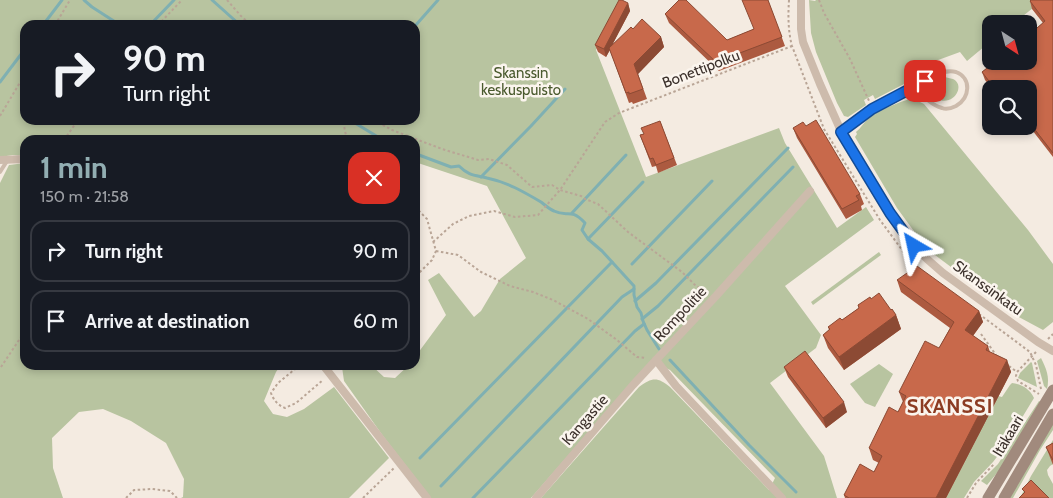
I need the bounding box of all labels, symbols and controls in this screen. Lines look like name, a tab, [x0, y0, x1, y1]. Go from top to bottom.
north arrow	[982, 15, 1038, 70]
map controls	[982, 15, 1037, 135]
text: 90 m	[123, 37, 206, 80]
icon: right	[40, 40, 105, 105]
street label: Bonettipolku	[660, 46, 742, 92]
pin	[904, 60, 946, 102]
park label: Skanssin keskuspuisto	[481, 64, 561, 99]
icon: arrive	[911, 67, 939, 95]
text: Turn right	[123, 80, 210, 107]
button: search	[982, 80, 1037, 135]
text: 1 min	[40, 149, 108, 186]
button: close	[348, 152, 400, 204]
text: 150 m · 21:58	[40, 187, 129, 206]
position arrow	[887, 219, 939, 271]
icon: right	[42, 237, 70, 265]
text: Turn right	[85, 240, 163, 263]
text: 90 m	[353, 240, 398, 263]
street label: Skanssinkatu	[950, 257, 1026, 319]
street label: Rompolitie	[650, 282, 710, 346]
icon: arrive	[42, 307, 70, 335]
text: Arrive at destination	[85, 310, 249, 333]
text: 60 m	[353, 310, 398, 333]
street label: Kangastie	[558, 391, 612, 449]
district label: SKANSSI	[907, 394, 993, 418]
street label: Itäkaari	[989, 412, 1027, 460]

